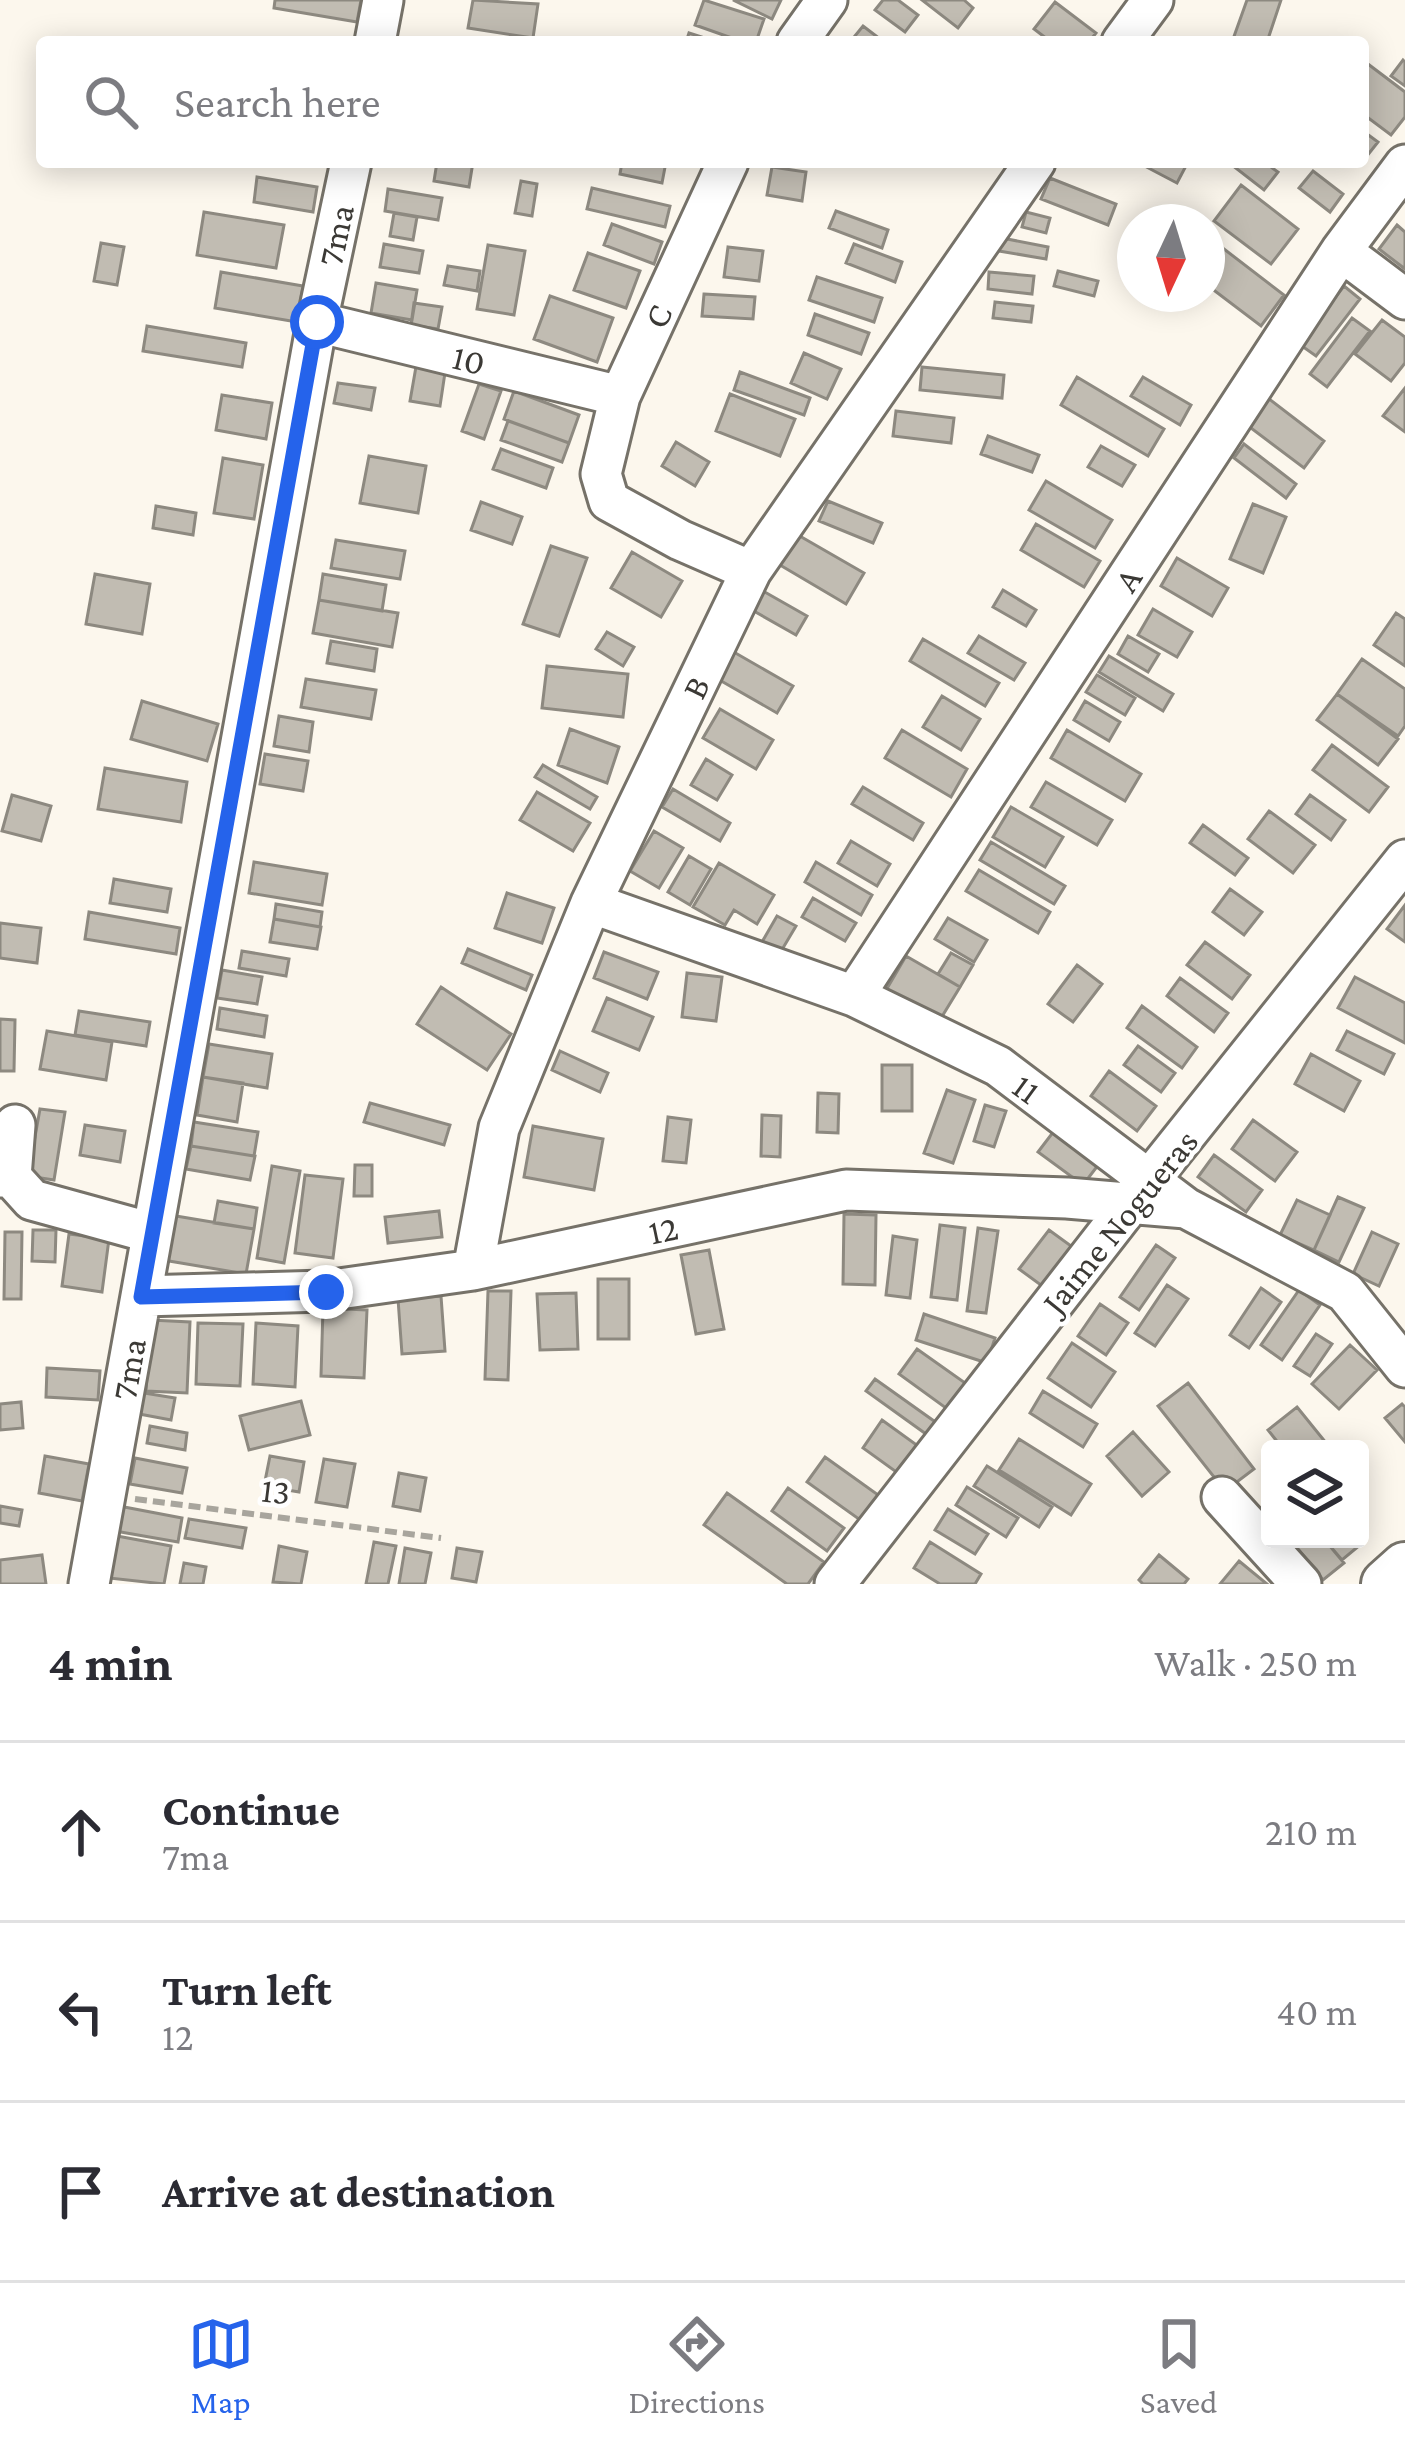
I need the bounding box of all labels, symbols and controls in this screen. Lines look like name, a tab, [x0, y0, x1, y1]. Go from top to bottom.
search box	[36, 36, 1369, 168]
icon: search	[78, 69, 144, 135]
text: Search here	[174, 77, 381, 127]
street label: 7ma	[310, 201, 362, 270]
north arrow	[1117, 204, 1225, 312]
route start	[290, 295, 344, 349]
street label: C	[635, 298, 681, 334]
street label: 10	[448, 337, 489, 383]
street label: A	[1105, 560, 1150, 599]
street label: B	[674, 670, 718, 705]
street label: 11	[1005, 1066, 1048, 1112]
street label: Jaime Nogueras	[1032, 1122, 1206, 1324]
street label: 12	[645, 1207, 682, 1253]
route end	[299, 1265, 353, 1319]
street label: 7ma	[104, 1335, 154, 1403]
map controls	[1261, 1440, 1369, 1548]
button: layers	[1261, 1440, 1369, 1548]
street label: 13	[259, 1469, 293, 1513]
text: 4 min	[48, 1634, 173, 1691]
text: Walk · 250 m	[1154, 1641, 1357, 1684]
text: Continue	[162, 1785, 340, 1835]
icon: ahead	[48, 1799, 114, 1865]
text: 210 m	[1265, 1810, 1357, 1853]
text: 7ma	[162, 1835, 229, 1878]
text: Turn left	[162, 1965, 331, 2015]
icon: left	[48, 1979, 114, 2045]
text: 40 m	[1276, 1990, 1357, 2033]
text: 12	[162, 2015, 194, 2058]
icon: arrive	[48, 2159, 114, 2225]
text: Arrive at destination	[162, 2167, 555, 2217]
tab: Map	[188, 2311, 254, 2420]
tab: Directions	[629, 2311, 765, 2420]
tab: Saved	[1140, 2311, 1217, 2420]

